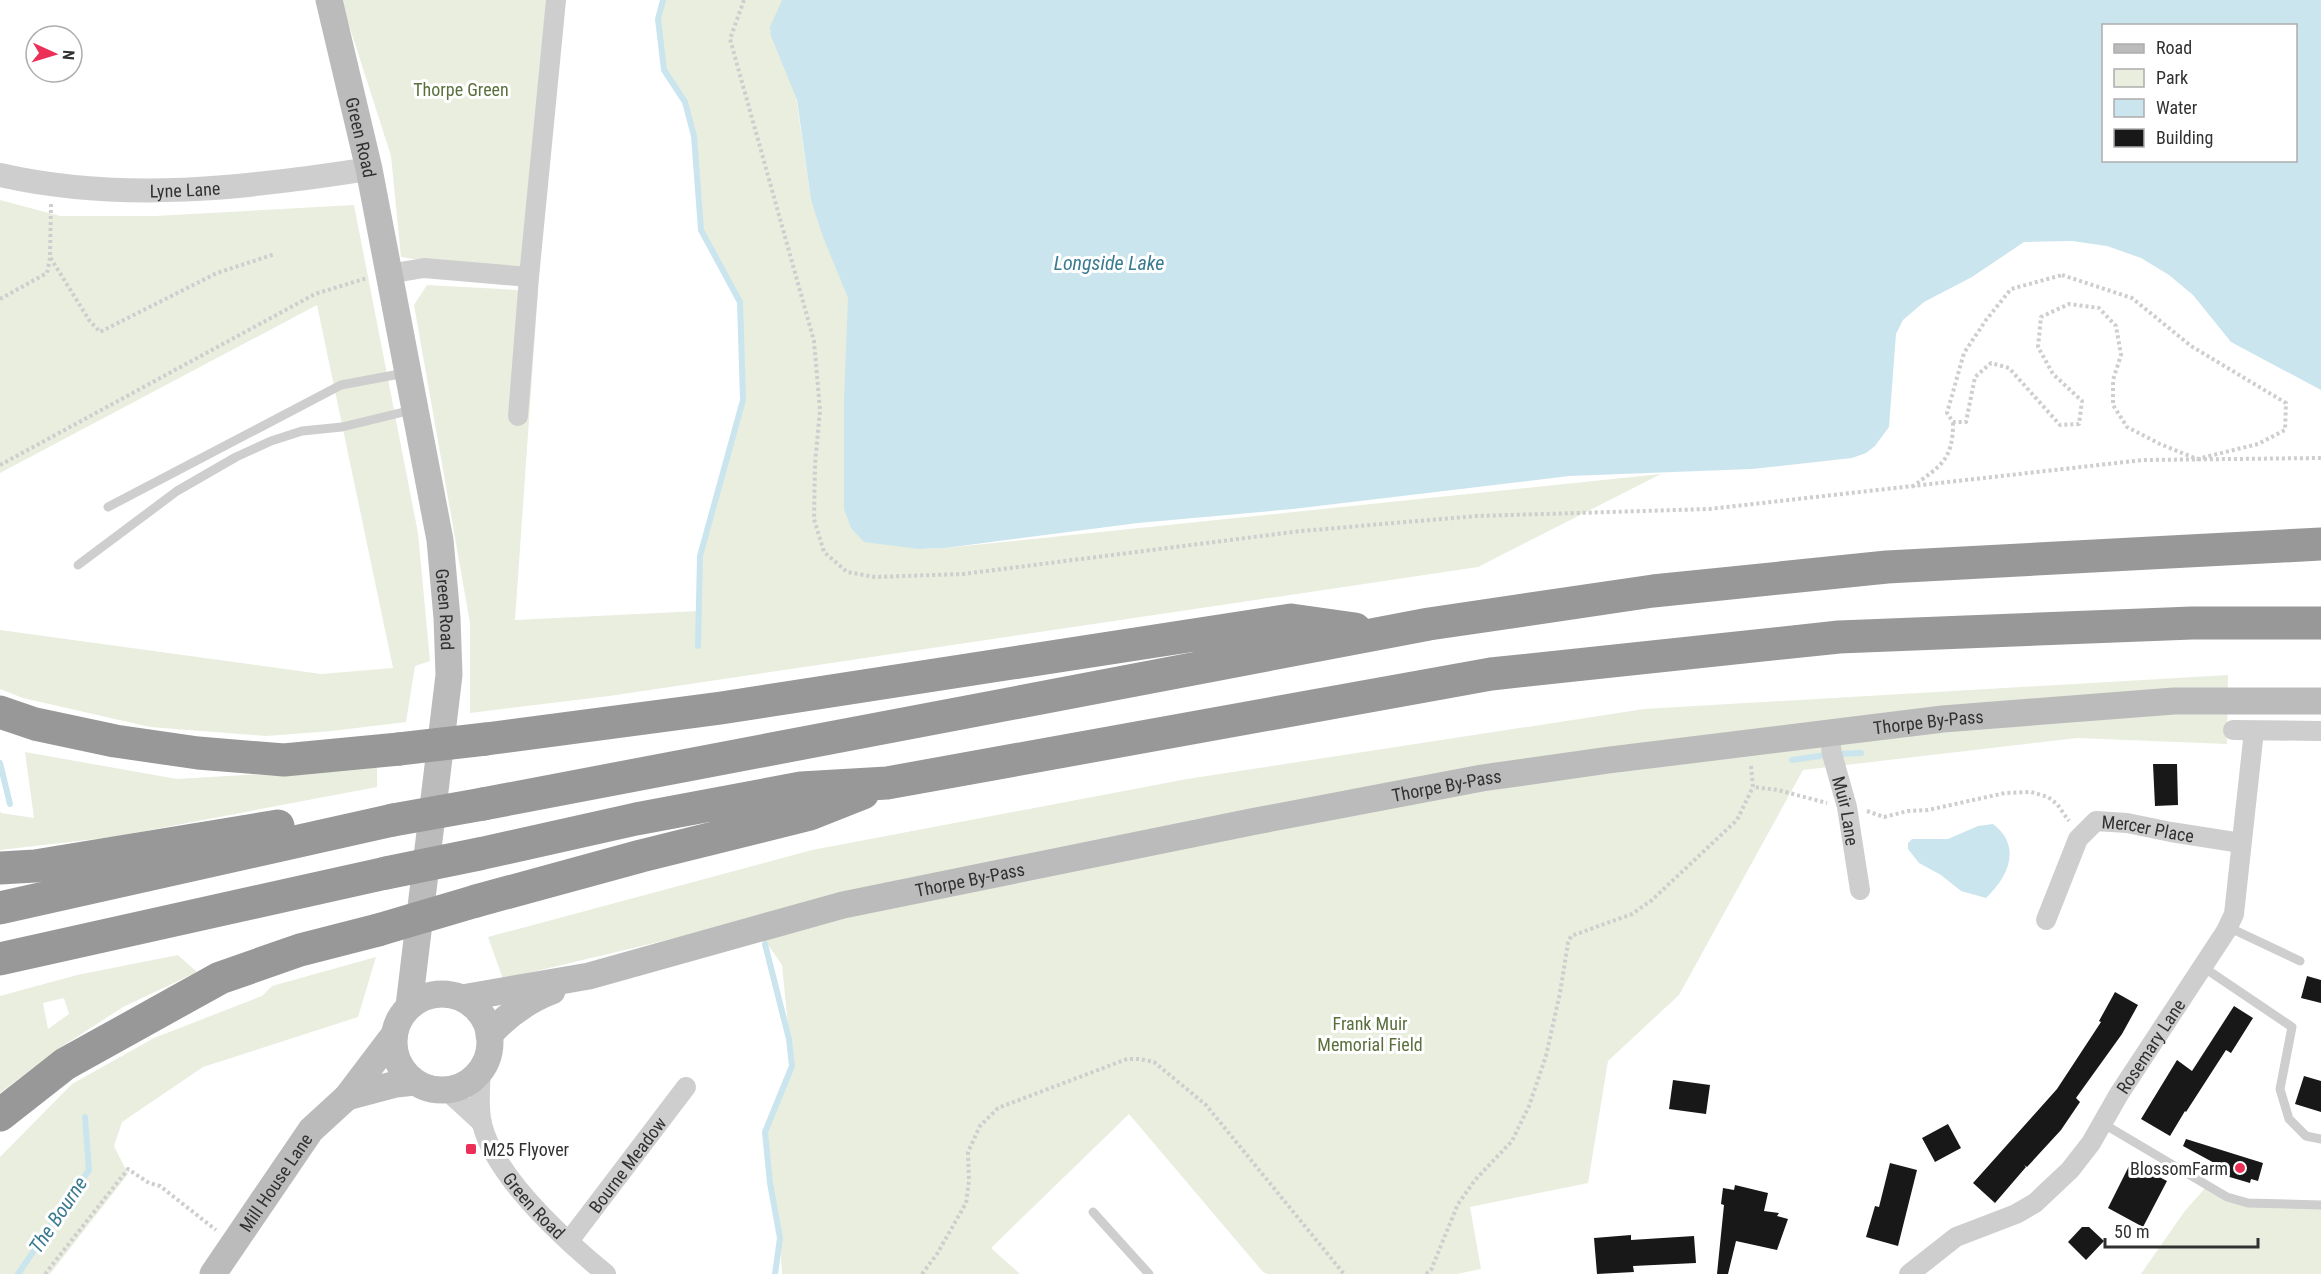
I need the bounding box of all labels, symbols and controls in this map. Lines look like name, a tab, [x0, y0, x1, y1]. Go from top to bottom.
north arrow	[24, 24, 84, 84]
legend	[2102, 24, 2297, 162]
text: Road	[2156, 37, 2192, 58]
text: N	[59, 49, 78, 61]
text: Park	[2156, 67, 2188, 88]
park label: Thorpe Green	[413, 79, 509, 100]
street label: Green Road	[342, 95, 381, 179]
text: Water	[2156, 97, 2198, 118]
text: Building	[2156, 127, 2213, 148]
street label: Lyne Lane	[150, 177, 221, 201]
water label: Longside Lake	[1054, 251, 1164, 275]
street label: Green Road	[432, 568, 459, 651]
street label: Thorpe By-Pass	[1872, 705, 1984, 738]
street label: Thorpe By-Pass	[1390, 765, 1503, 805]
street label: Muir Lane	[1828, 774, 1863, 847]
street label: Mercer Place	[2101, 811, 2195, 846]
street label: Thorpe By-Pass	[913, 858, 1026, 901]
street label: Rosemary Lane	[2112, 995, 2189, 1098]
park label: Frank Muir Memorial Field	[1317, 1013, 1423, 1055]
street label: Bourne Meadow	[584, 1112, 670, 1217]
street label: Mill House Lane	[235, 1129, 316, 1235]
place label: M25 Flyover	[483, 1139, 570, 1160]
marker: M25 Flyover	[464, 1142, 478, 1156]
place label: BlossomFarm	[2130, 1158, 2228, 1179]
marker: BlossomFarm	[2233, 1161, 2247, 1175]
street label: Green Road	[499, 1168, 570, 1243]
water label: The Bourne	[24, 1172, 92, 1258]
scale bar	[2105, 1211, 2258, 1249]
text: 50 m	[2114, 1221, 2149, 1242]

